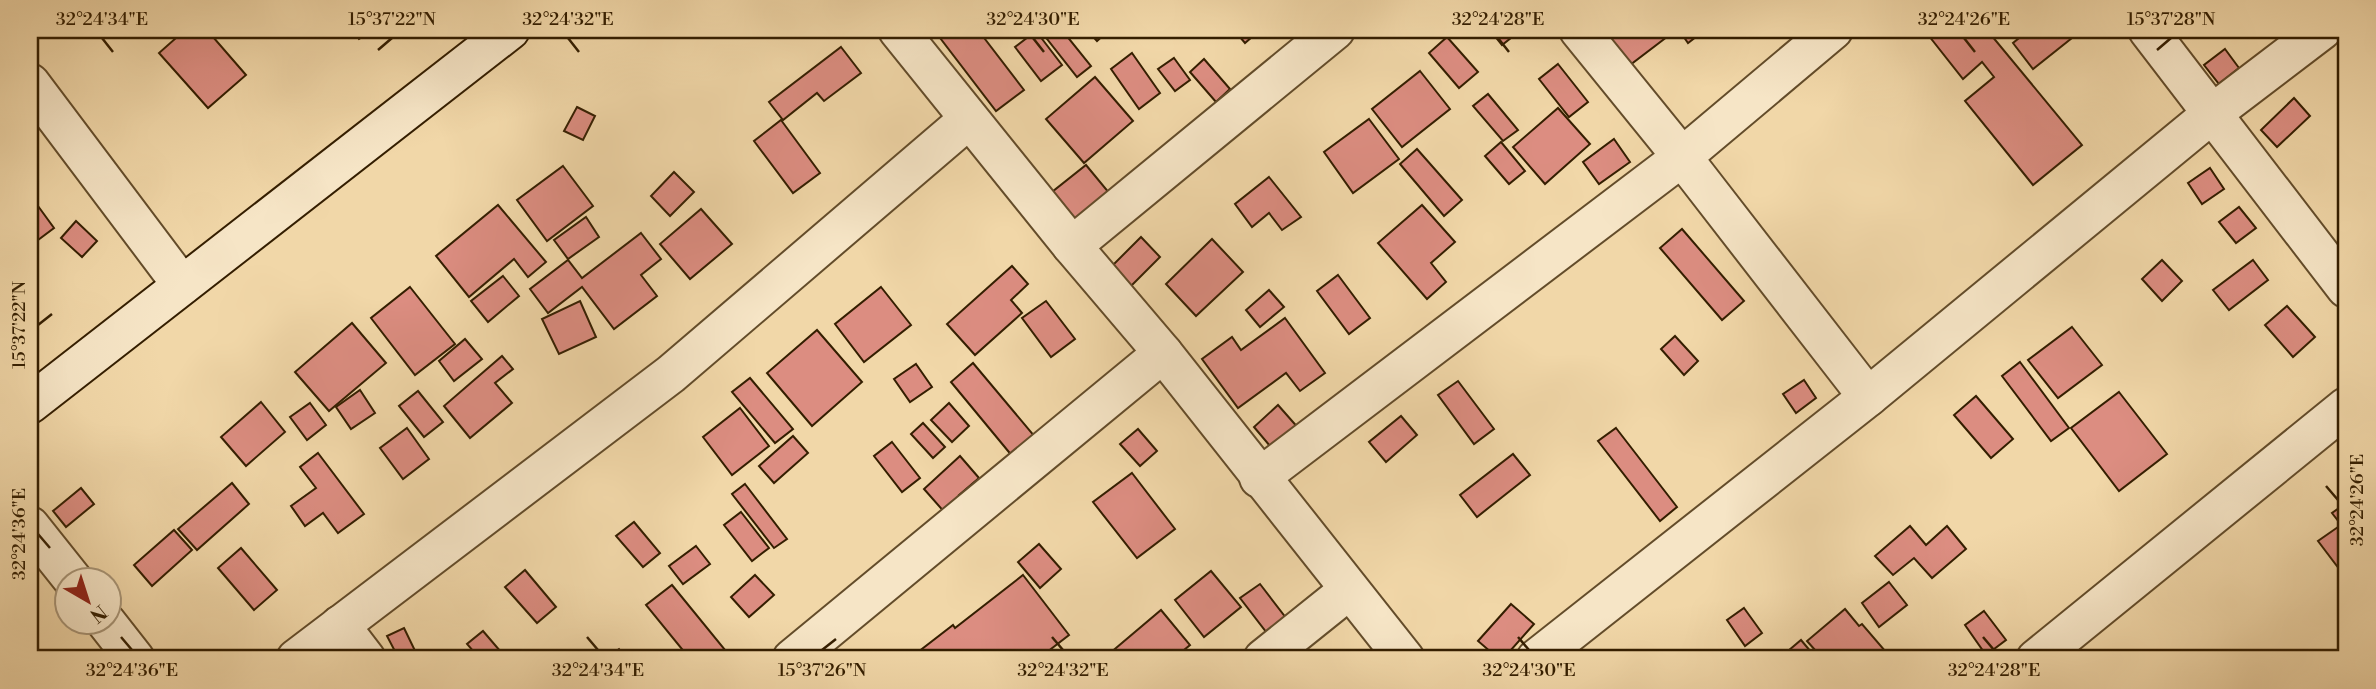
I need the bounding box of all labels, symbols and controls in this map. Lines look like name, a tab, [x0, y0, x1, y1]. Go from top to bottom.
text: 32°24'34"E	[56, 8, 148, 31]
text: 15°37'22"N	[348, 8, 437, 31]
text: 32°24'32"E	[522, 8, 614, 31]
text: 32°24'30"E	[986, 8, 1080, 31]
text: 32°24'28"E	[1452, 8, 1544, 31]
text: 32°24'26"E	[1918, 8, 2010, 31]
text: 15°37'28"N	[2127, 8, 2216, 31]
text: 15°37'22"N	[8, 280, 31, 369]
text: 32°24'26"E	[2346, 454, 2369, 546]
text: 32°24'36"E	[8, 488, 31, 580]
north arrow	[52, 566, 122, 636]
text: N	[85, 599, 111, 627]
text: 32°24'36"E	[86, 659, 178, 682]
text: 32°24'34"E	[552, 659, 644, 682]
text: 15°37'26"N	[778, 659, 867, 682]
text: 32°24'32"E	[1017, 659, 1109, 682]
text: 32°24'30"E	[1482, 659, 1576, 682]
text: 32°24'28"E	[1948, 659, 2040, 682]

